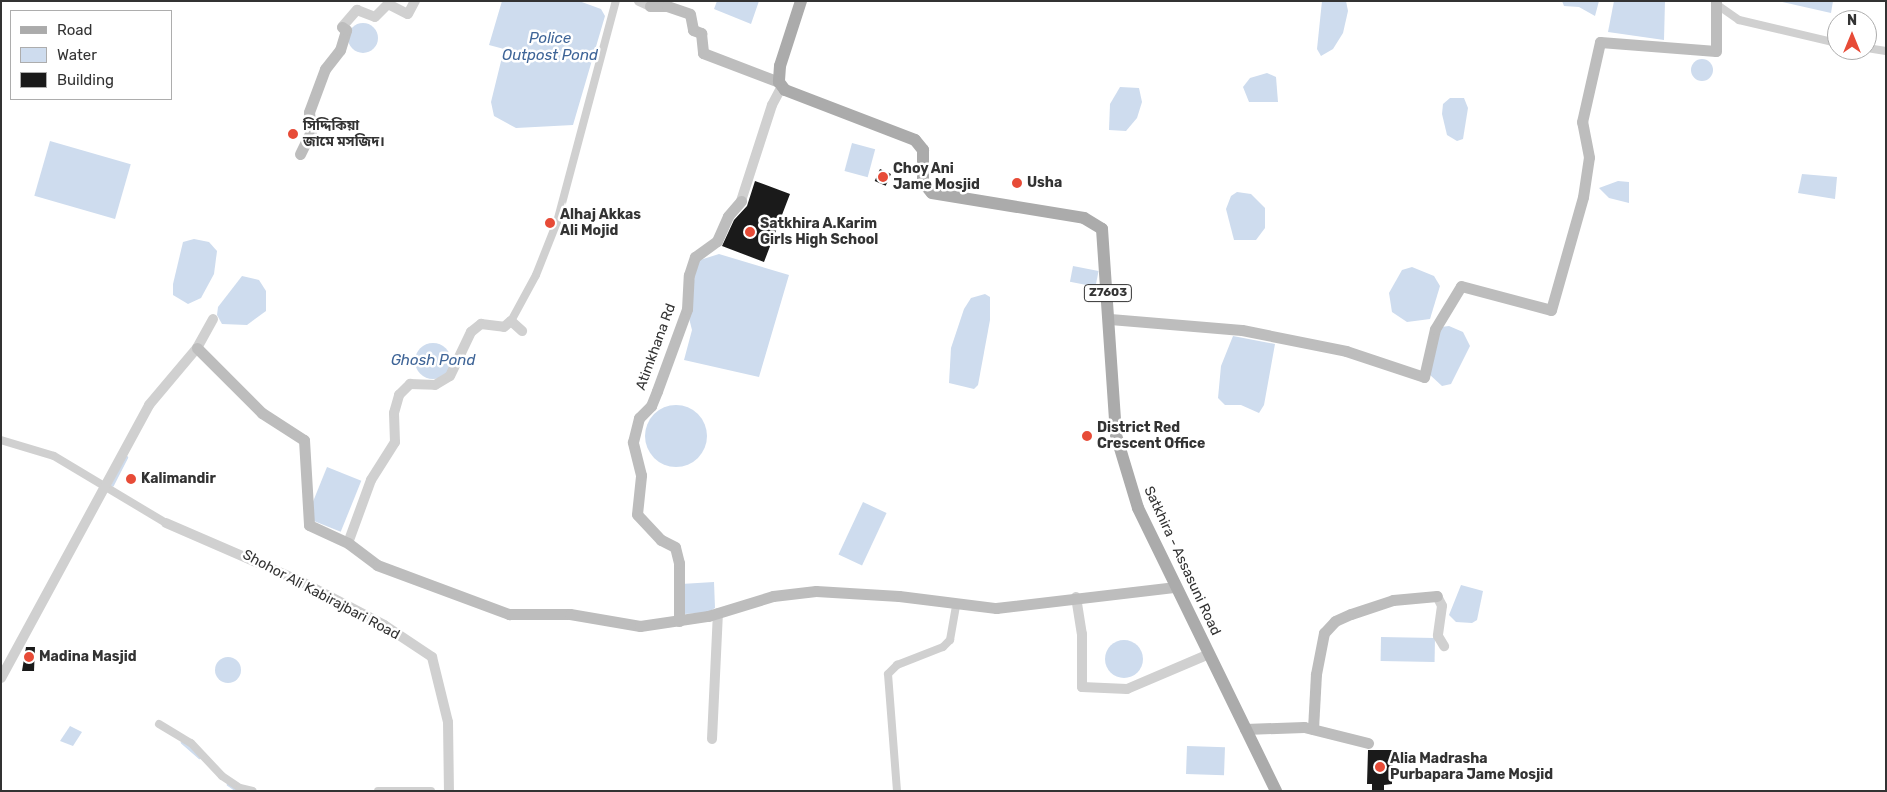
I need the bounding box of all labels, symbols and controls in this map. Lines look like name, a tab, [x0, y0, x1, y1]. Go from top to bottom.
legend	[10, 10, 172, 100]
north arrow	[1827, 10, 1877, 60]
text: N	[1847, 12, 1857, 29]
text: Road	[57, 21, 93, 39]
water label: Police Outpost Pond	[502, 29, 598, 64]
text: Water	[57, 46, 97, 64]
text: Building	[57, 71, 114, 89]
place label: সিদ্দিকিয়া জামে মসজিদ।	[303, 118, 385, 150]
marker: সিদ্দিকিয়া জামে মসজিদ।	[287, 128, 299, 140]
place label: Choy Ani Jame Mosjid	[893, 161, 980, 193]
marker: Choy Ani Jame Mosjid	[877, 171, 889, 183]
place label: Usha	[1027, 175, 1062, 191]
marker: Usha	[1011, 177, 1023, 189]
place label: Alhaj Akkas Ali Mojid	[560, 207, 641, 240]
place label: Satkhira A.Karim Girls High School	[760, 216, 878, 248]
marker: Alhaj Akkas Ali Mojid	[544, 217, 556, 229]
marker: Satkhira A.Karim Girls High School	[744, 226, 756, 238]
road number: Z7603	[1083, 284, 1133, 302]
street label: Atimkhana Rd	[633, 301, 679, 393]
water label: Ghosh Pond	[391, 352, 475, 370]
place label: District Red Crescent Office	[1097, 420, 1205, 452]
marker: District Red Crescent Office	[1081, 430, 1093, 442]
place label: Kalimandir	[141, 471, 216, 487]
marker: Kalimandir	[125, 473, 137, 485]
street label: Satkhira - Assasuni Road	[1140, 484, 1224, 638]
street label: Shohor Ali Kabirajbari Road	[239, 546, 403, 644]
place label: Madina Masjid	[39, 649, 137, 665]
marker: Madina Masjid	[23, 651, 35, 663]
place label: Alia Madrasha Purbapara Jame Mosjid	[1390, 751, 1553, 784]
marker: Alia Madrasha Purbapara Jame Mosjid	[1374, 761, 1386, 773]

